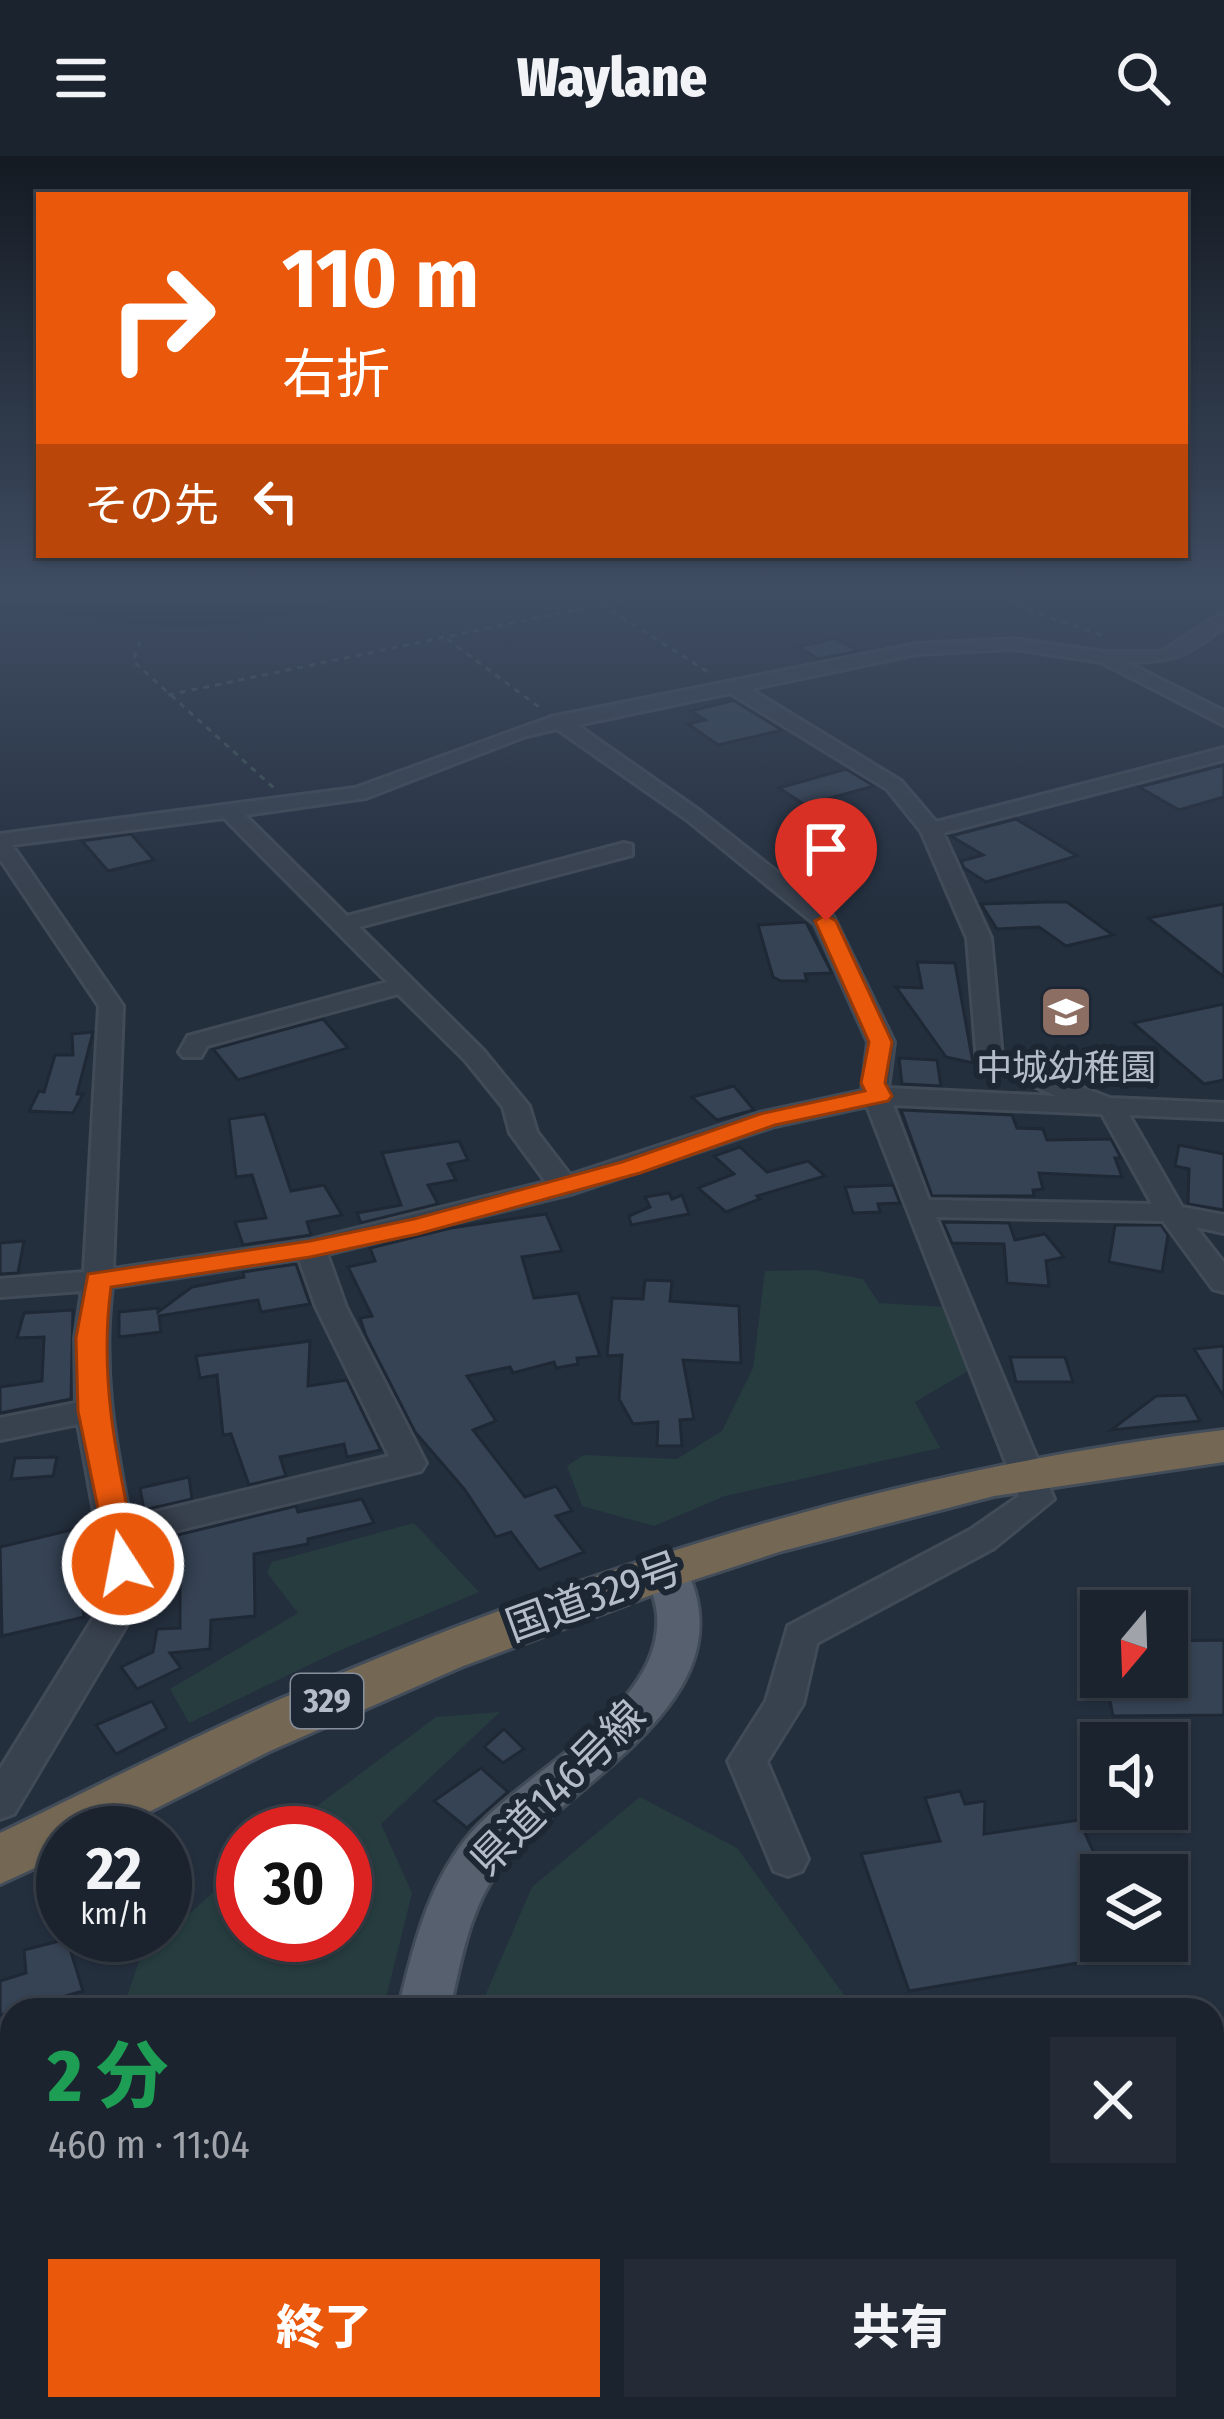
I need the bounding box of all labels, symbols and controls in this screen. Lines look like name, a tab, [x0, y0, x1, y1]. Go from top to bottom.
icon: menu	[48, 45, 114, 111]
icon: search	[1110, 45, 1176, 111]
text: Waylane	[517, 46, 707, 110]
text: 110 m	[282, 228, 479, 329]
icon: right	[84, 240, 240, 396]
text: 右折	[282, 343, 390, 407]
icon: left	[243, 468, 309, 534]
text: その先	[84, 479, 219, 533]
pin	[775, 798, 877, 921]
icon: arrive	[793, 816, 859, 882]
school or university icon: 中城幼稚園	[1038, 984, 1094, 1040]
place label: 中城幼稚園	[976, 1046, 1156, 1090]
position arrow	[60, 1501, 186, 1627]
street label: 国道329号	[499, 1542, 689, 1652]
north arrow	[1080, 1590, 1188, 1698]
map controls	[1080, 1590, 1188, 1962]
road number: 329	[291, 1674, 363, 1728]
street label: 県道146号線	[461, 1691, 655, 1885]
button: sound	[1080, 1722, 1188, 1830]
speed limit sign: 30	[216, 1806, 372, 1962]
text: 22	[86, 1833, 142, 1905]
button: layers	[1080, 1854, 1188, 1962]
text: km/h	[81, 1896, 147, 1932]
text: 2 分	[48, 2034, 168, 2120]
button: close	[1050, 2037, 1176, 2163]
text: 460 m · 11:04	[48, 2122, 250, 2168]
button: 終了	[48, 2259, 600, 2397]
button: 共有	[624, 2259, 1176, 2397]

